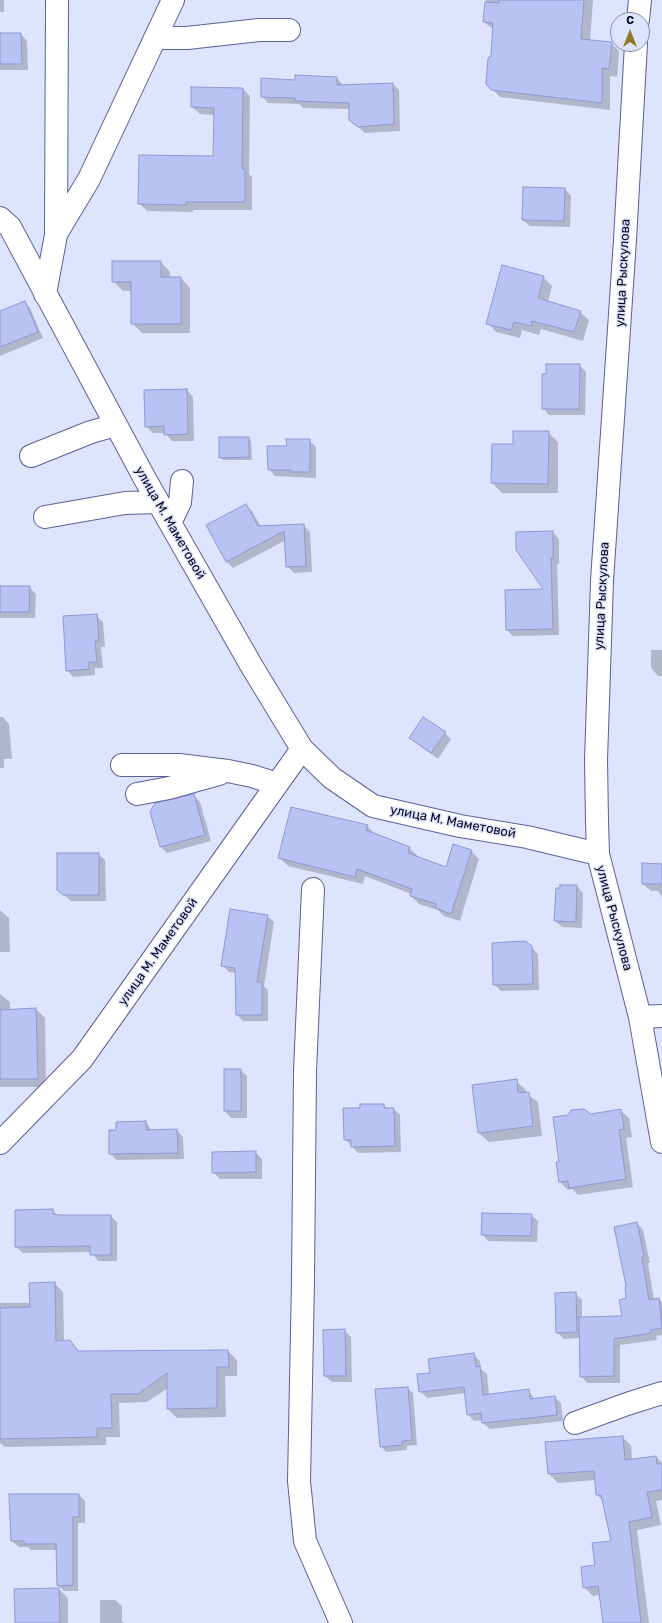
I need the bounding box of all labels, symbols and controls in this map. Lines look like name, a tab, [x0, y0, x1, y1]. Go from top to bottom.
north arrow	[610, 12, 650, 52]
text: С	[626, 14, 634, 27]
street label: улица Рыскулова	[612, 218, 634, 328]
street label: улица М. Маметовой	[131, 464, 209, 582]
street label: улица Рыскулова	[591, 541, 613, 651]
street label: улица М. Маметовой	[389, 802, 517, 842]
street label: улица Рыскулова	[592, 864, 636, 972]
street label: улица М. Маметовой	[115, 895, 201, 1009]

